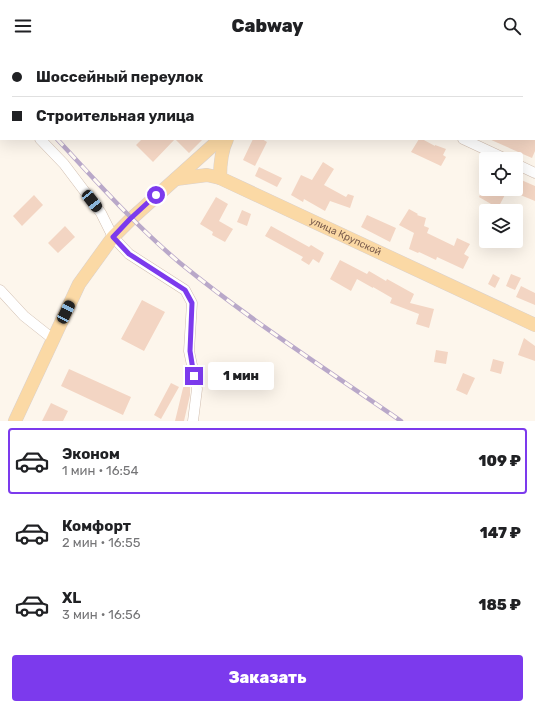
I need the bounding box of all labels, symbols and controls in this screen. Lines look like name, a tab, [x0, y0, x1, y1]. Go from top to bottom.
icon: menu	[12, 15, 34, 37]
text: Cabway	[232, 15, 303, 37]
icon: search	[501, 15, 523, 37]
text: Шоссейный переулок	[36, 68, 203, 86]
text: Строительная улица	[36, 107, 194, 125]
map controls	[479, 152, 523, 248]
button: locate	[479, 152, 523, 196]
route start	[147, 186, 165, 204]
car	[80, 188, 104, 214]
button: layers	[479, 204, 523, 248]
street label: улица Крупской	[308, 215, 383, 258]
car	[55, 299, 77, 325]
callout: 1 мин	[208, 362, 274, 390]
route end	[185, 367, 203, 385]
text: 1 мин	[223, 368, 259, 383]
icon: car	[14, 443, 50, 479]
text: Эконом	[62, 445, 120, 463]
text: 109 ₽	[479, 452, 521, 470]
text: 1 мин · 16:54	[62, 463, 139, 478]
icon: car	[14, 515, 50, 551]
text: Комфорт	[62, 517, 131, 535]
text: 147 ₽	[480, 524, 521, 542]
text: 2 мин · 16:55	[62, 535, 140, 550]
icon: car	[14, 587, 50, 623]
text: XL	[62, 589, 81, 607]
text: 185 ₽	[479, 596, 521, 614]
text: 3 мин · 16:56	[62, 607, 141, 622]
button: Заказать	[12, 655, 523, 701]

